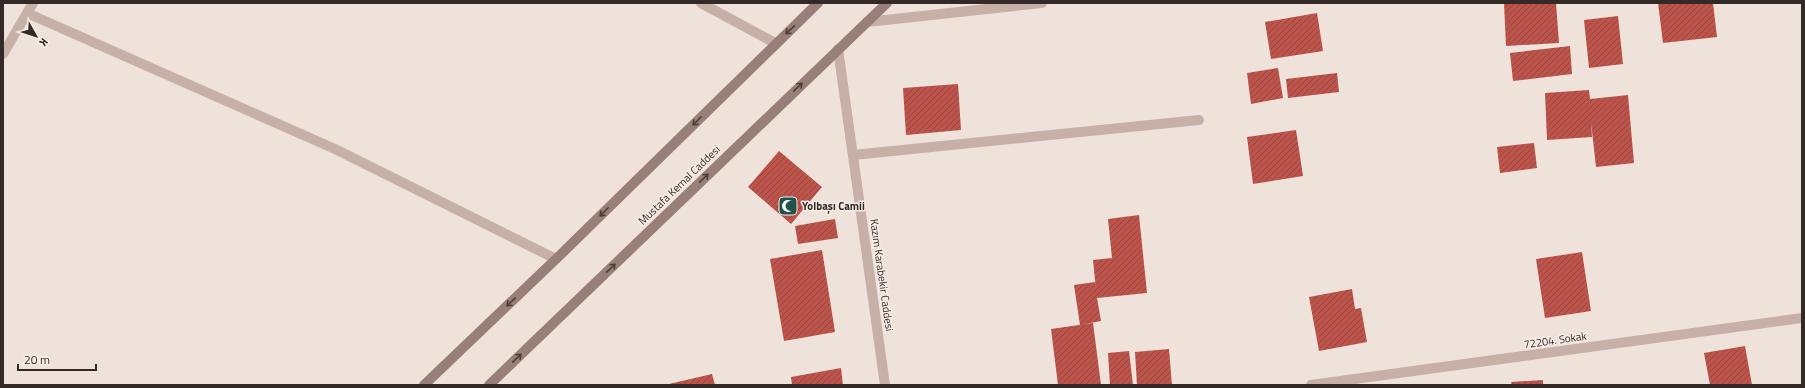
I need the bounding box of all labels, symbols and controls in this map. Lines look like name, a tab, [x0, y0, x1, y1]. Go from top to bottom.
north arrow	[16, 16, 56, 56]
one-way arrow	[785, 25, 795, 34]
text: K	[35, 35, 52, 50]
one-way arrow	[793, 83, 803, 92]
one-way arrow	[692, 116, 702, 125]
street label: Mustafa Kemal Caddesi	[634, 142, 724, 228]
one-way arrow	[699, 173, 709, 182]
mosque icon: Yolbaşı Camii	[777, 195, 799, 217]
place label: Yolbaşı Camii	[802, 198, 865, 214]
one-way arrow	[599, 207, 609, 217]
street label: Kazım Karabekir Caddesi	[866, 218, 898, 332]
one-way arrow	[606, 263, 616, 273]
one-way arrow	[506, 297, 516, 307]
street label: 72204. Sokak	[1522, 328, 1588, 352]
scale bar	[18, 346, 96, 372]
text: 20 m	[24, 350, 50, 369]
one-way arrow	[512, 353, 522, 363]

